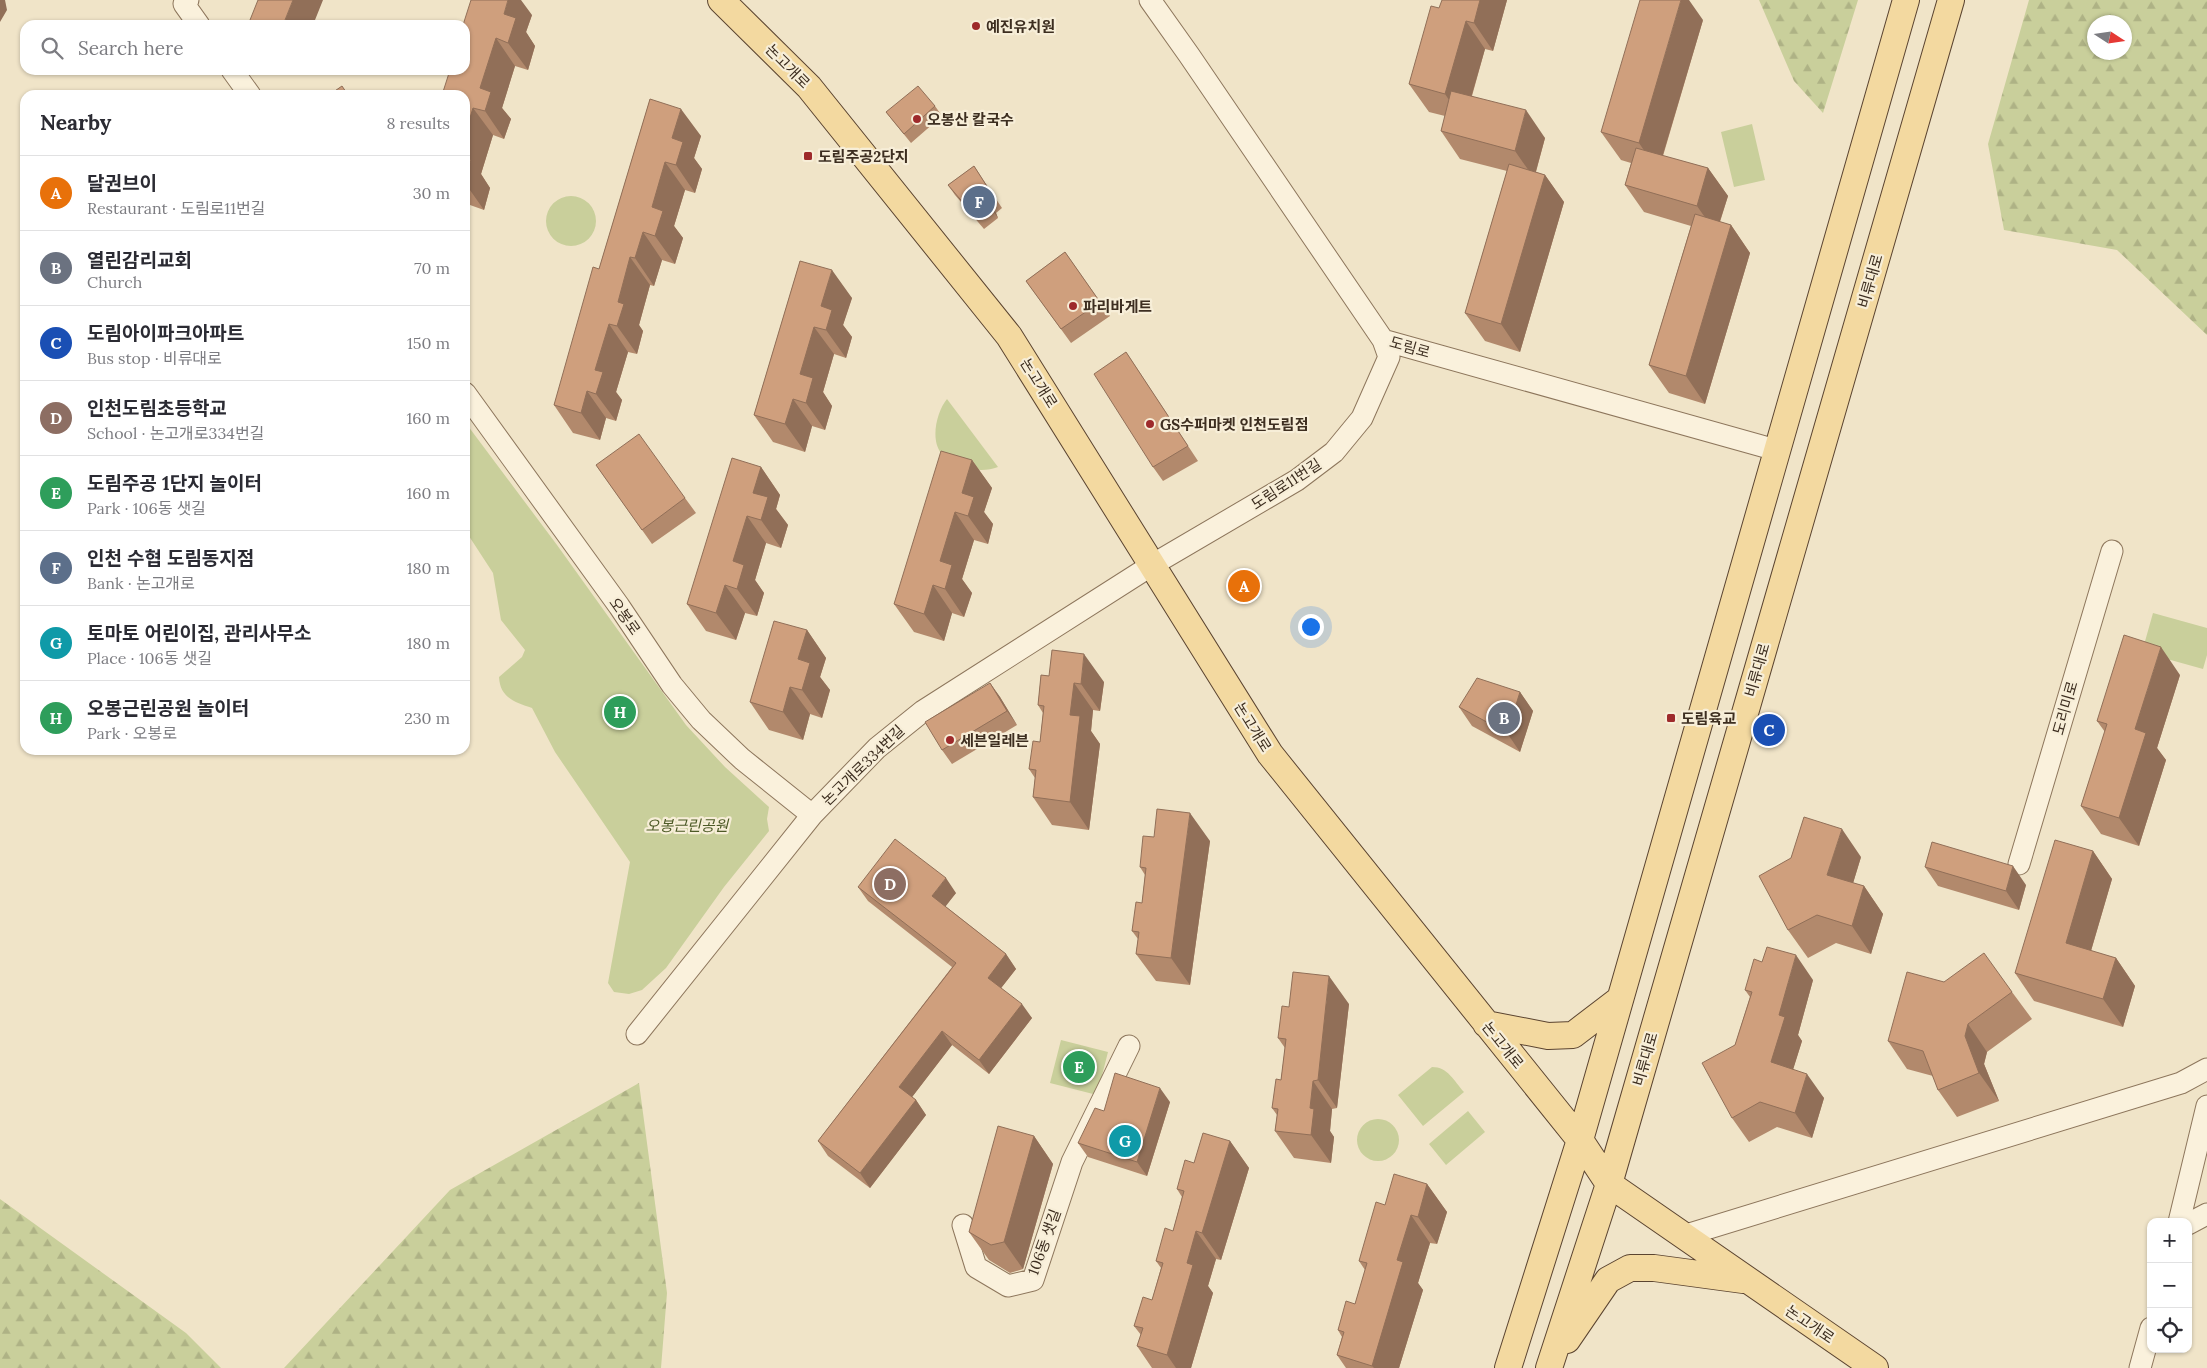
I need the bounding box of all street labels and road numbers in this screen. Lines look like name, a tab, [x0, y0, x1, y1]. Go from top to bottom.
street label: 논고개로	[762, 40, 814, 92]
street label: 비류대로	[1853, 252, 1887, 310]
street label: 도림로	[1387, 332, 1433, 362]
street label: 논고개로	[1016, 355, 1062, 411]
street label: 도림로11번길	[1247, 454, 1325, 514]
street label: 오봉로	[605, 594, 645, 638]
street label: 비류대로	[1740, 641, 1774, 699]
street label: 도리미로	[2048, 679, 2082, 737]
street label: 논고개로	[1230, 699, 1276, 755]
street label: 논고개로334번길	[818, 721, 908, 809]
street label: 논고개로	[1478, 1018, 1528, 1072]
street label: 비류대로	[1628, 1030, 1662, 1088]
street label: 106동 샛길	[1023, 1206, 1065, 1278]
street label: 논고개로	[1782, 1301, 1838, 1347]

